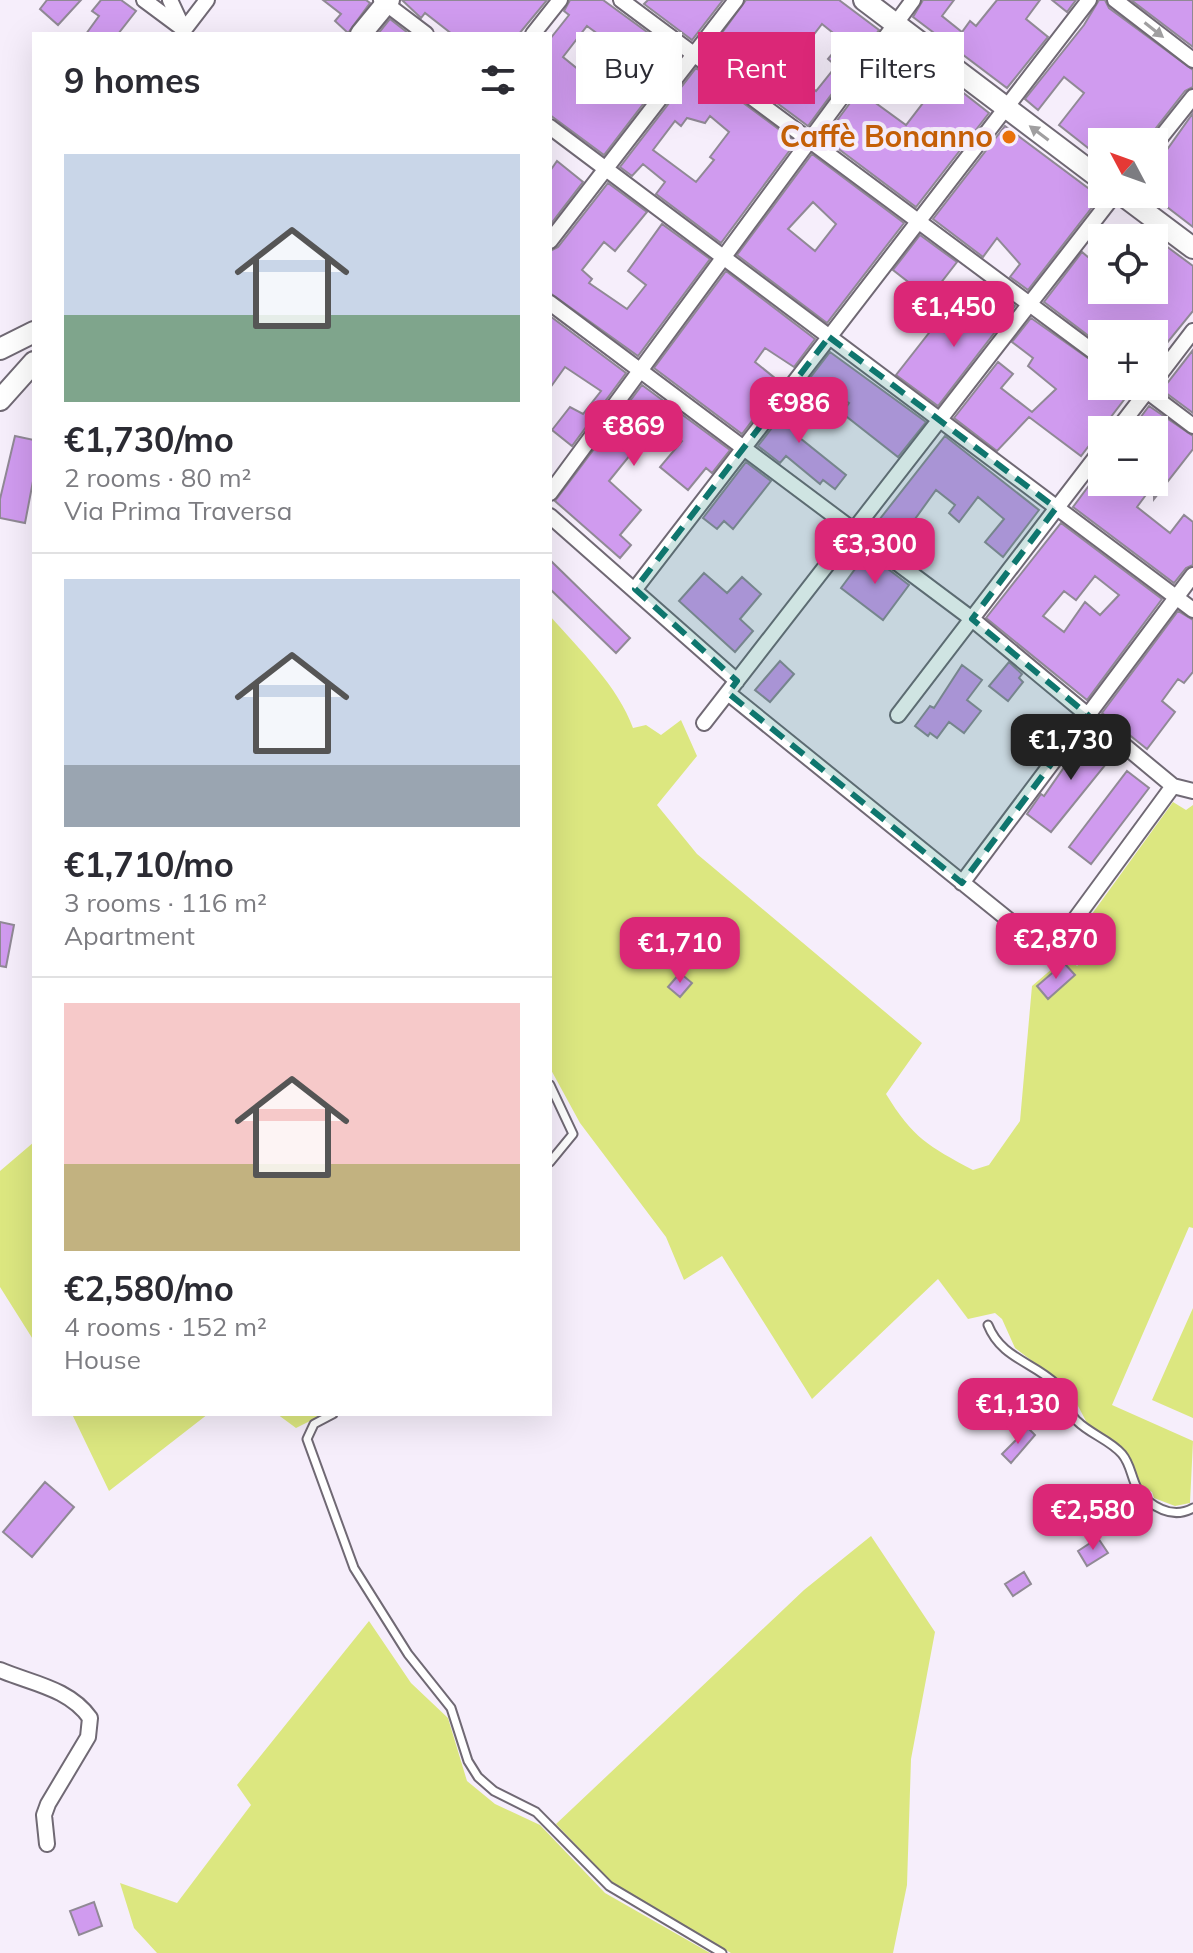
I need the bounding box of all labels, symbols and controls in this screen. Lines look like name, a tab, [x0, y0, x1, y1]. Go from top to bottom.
one-way arrow	[1144, 21, 1164, 37]
chip: Buy	[576, 32, 682, 104]
chip: Rent	[698, 32, 815, 104]
chip: Filters	[831, 32, 964, 104]
icon: filters	[476, 58, 520, 102]
text: 9 homes	[64, 59, 201, 102]
place label: Caffè Bonanno	[780, 117, 993, 155]
one-way arrow	[1029, 126, 1050, 141]
marker: Caffè Bonanno	[1000, 128, 1018, 146]
north arrow	[1088, 128, 1168, 208]
map controls	[1088, 128, 1168, 496]
icon: home	[220, 206, 364, 350]
button: locate	[1088, 224, 1168, 304]
pin: €1,450	[889, 281, 1019, 349]
text: €1,450	[912, 290, 996, 323]
button: +	[1088, 320, 1168, 400]
pin: €986	[752, 377, 846, 445]
text: €986	[768, 386, 830, 419]
pin: €869	[587, 400, 681, 468]
text: €869	[603, 409, 665, 442]
button: −	[1088, 416, 1168, 496]
text: €1,730/mo	[64, 418, 234, 461]
text: 2 rooms · 80 m²	[64, 461, 251, 494]
text: Via Prima Traversa	[64, 494, 292, 527]
pin: €3,300	[810, 518, 940, 586]
text: €3,300	[833, 527, 917, 560]
icon: home	[220, 631, 364, 775]
pin: €1,730	[1006, 714, 1136, 782]
text: €1,730	[1029, 723, 1113, 756]
text: €1,710/mo	[64, 843, 234, 886]
text: 3 rooms · 116 m²	[64, 886, 267, 919]
pin: €2,870	[991, 913, 1121, 981]
pin: €1,710	[615, 917, 745, 985]
text: Apartment	[64, 919, 195, 952]
text: €2,870	[1014, 922, 1098, 955]
text: €1,710	[638, 926, 722, 959]
icon: home	[220, 1055, 364, 1199]
text: €2,580/mo	[64, 1267, 234, 1310]
text: 4 rooms · 152 m²	[64, 1310, 267, 1343]
text: House	[64, 1343, 141, 1376]
pin: €1,130	[953, 1378, 1083, 1446]
text: €1,130	[976, 1387, 1060, 1420]
pin: €2,580	[1028, 1484, 1158, 1552]
text: €2,580	[1051, 1493, 1135, 1526]

